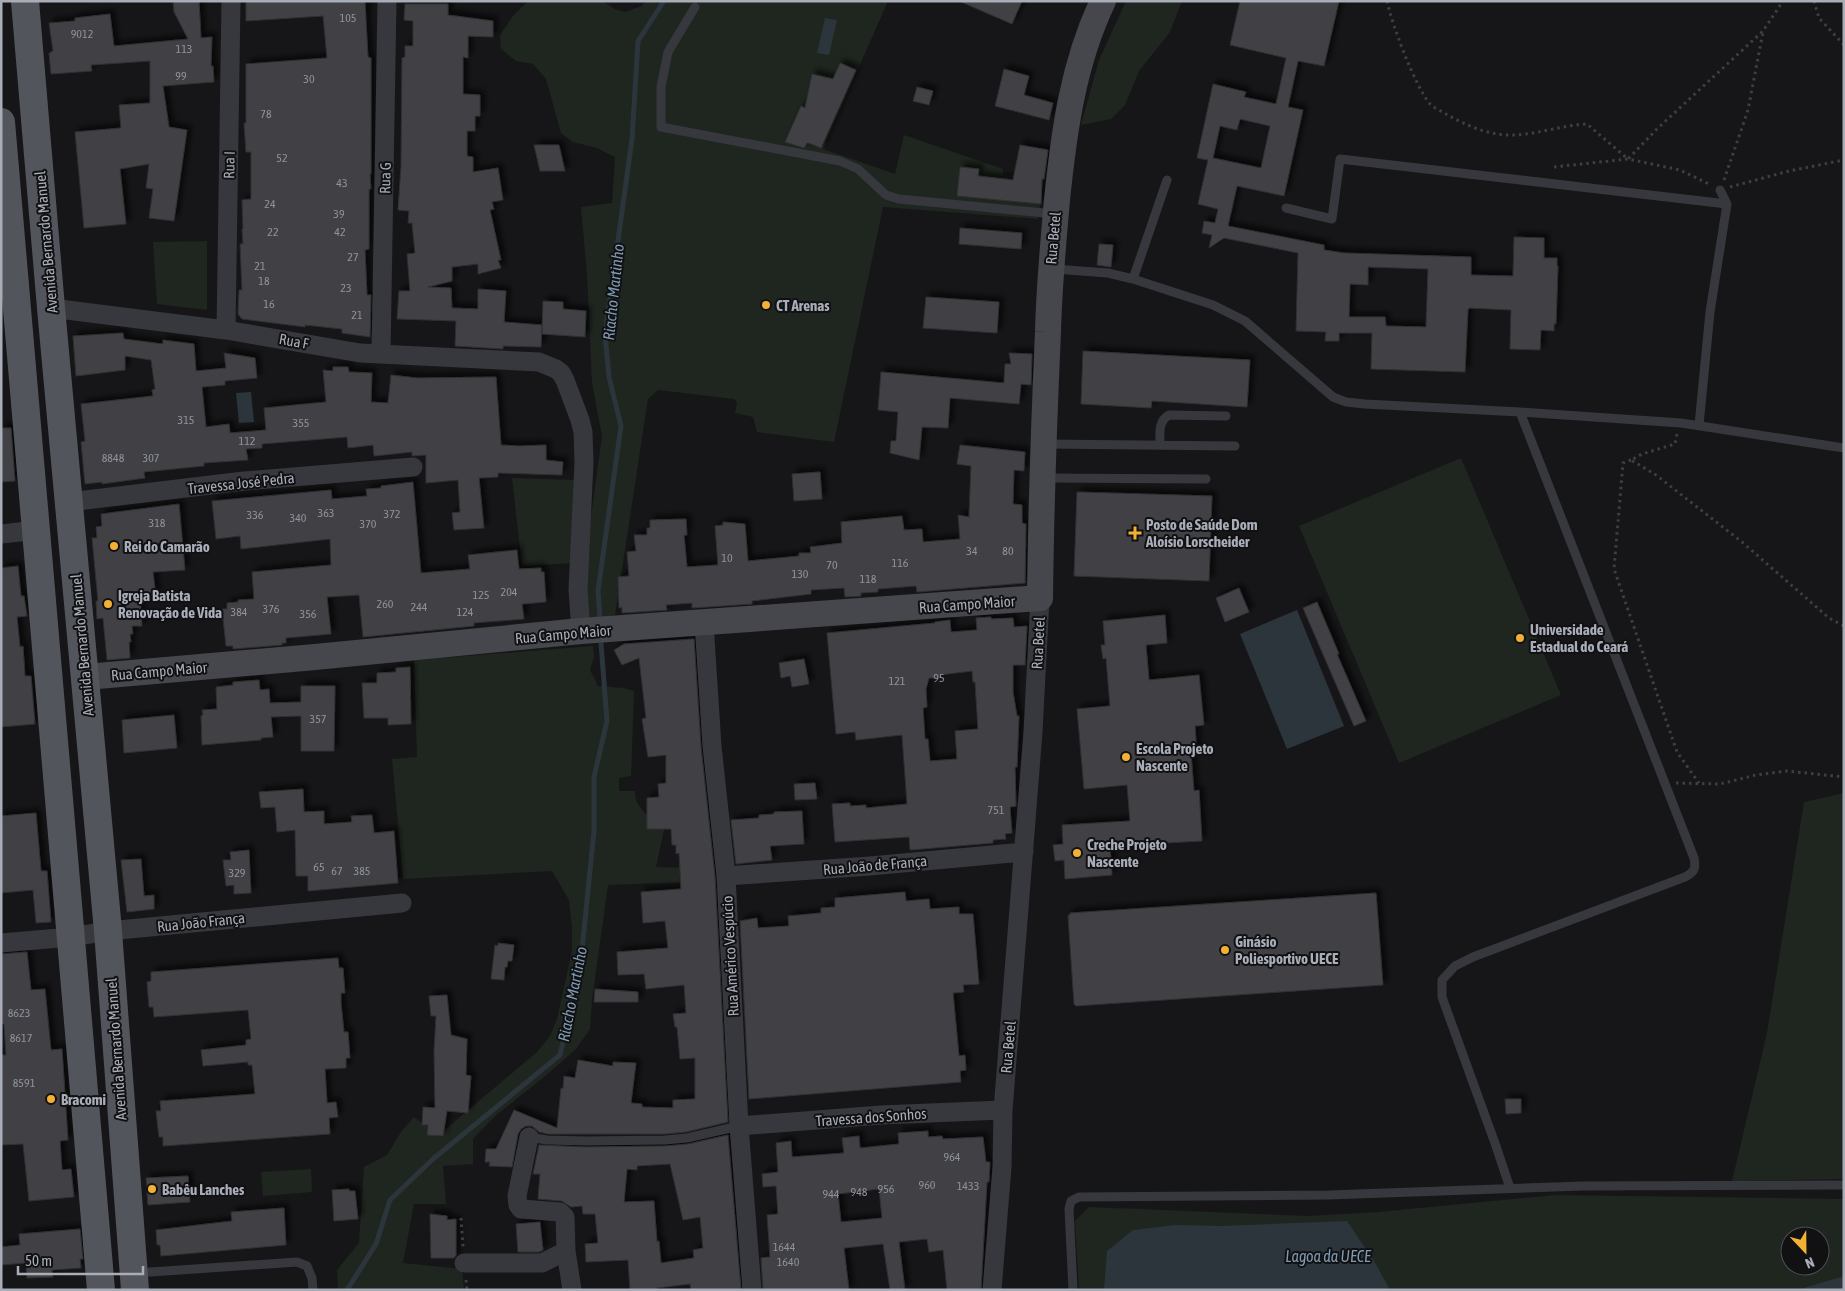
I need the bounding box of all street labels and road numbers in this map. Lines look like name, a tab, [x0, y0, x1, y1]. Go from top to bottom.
street label: Rua I	[220, 151, 238, 179]
street label: Rua G	[376, 162, 394, 194]
street label: Avenida Bernardo Manuel	[31, 170, 61, 314]
street label: Rua Betel	[1042, 211, 1064, 265]
street label: Rua F	[278, 330, 310, 352]
street label: Travessa José Pedra	[187, 469, 295, 497]
street label: Avenida Bernardo Manuel	[67, 573, 97, 717]
street label: Rua Campo Maior	[918, 592, 1016, 616]
street label: Rua Betel	[1028, 616, 1048, 670]
street label: Rua Campo Maior	[514, 621, 612, 647]
street label: Rua Campo Maior	[110, 658, 208, 684]
street label: Rua João de França	[822, 852, 928, 878]
street label: Rua Américo Vespúcio	[718, 895, 742, 1017]
street label: Rua João França	[156, 909, 246, 935]
street label: Avenida Bernardo Manuel	[103, 977, 129, 1121]
street label: Rua Betel	[997, 1020, 1019, 1074]
street label: Travessa dos Sonhos	[815, 1105, 927, 1129]

